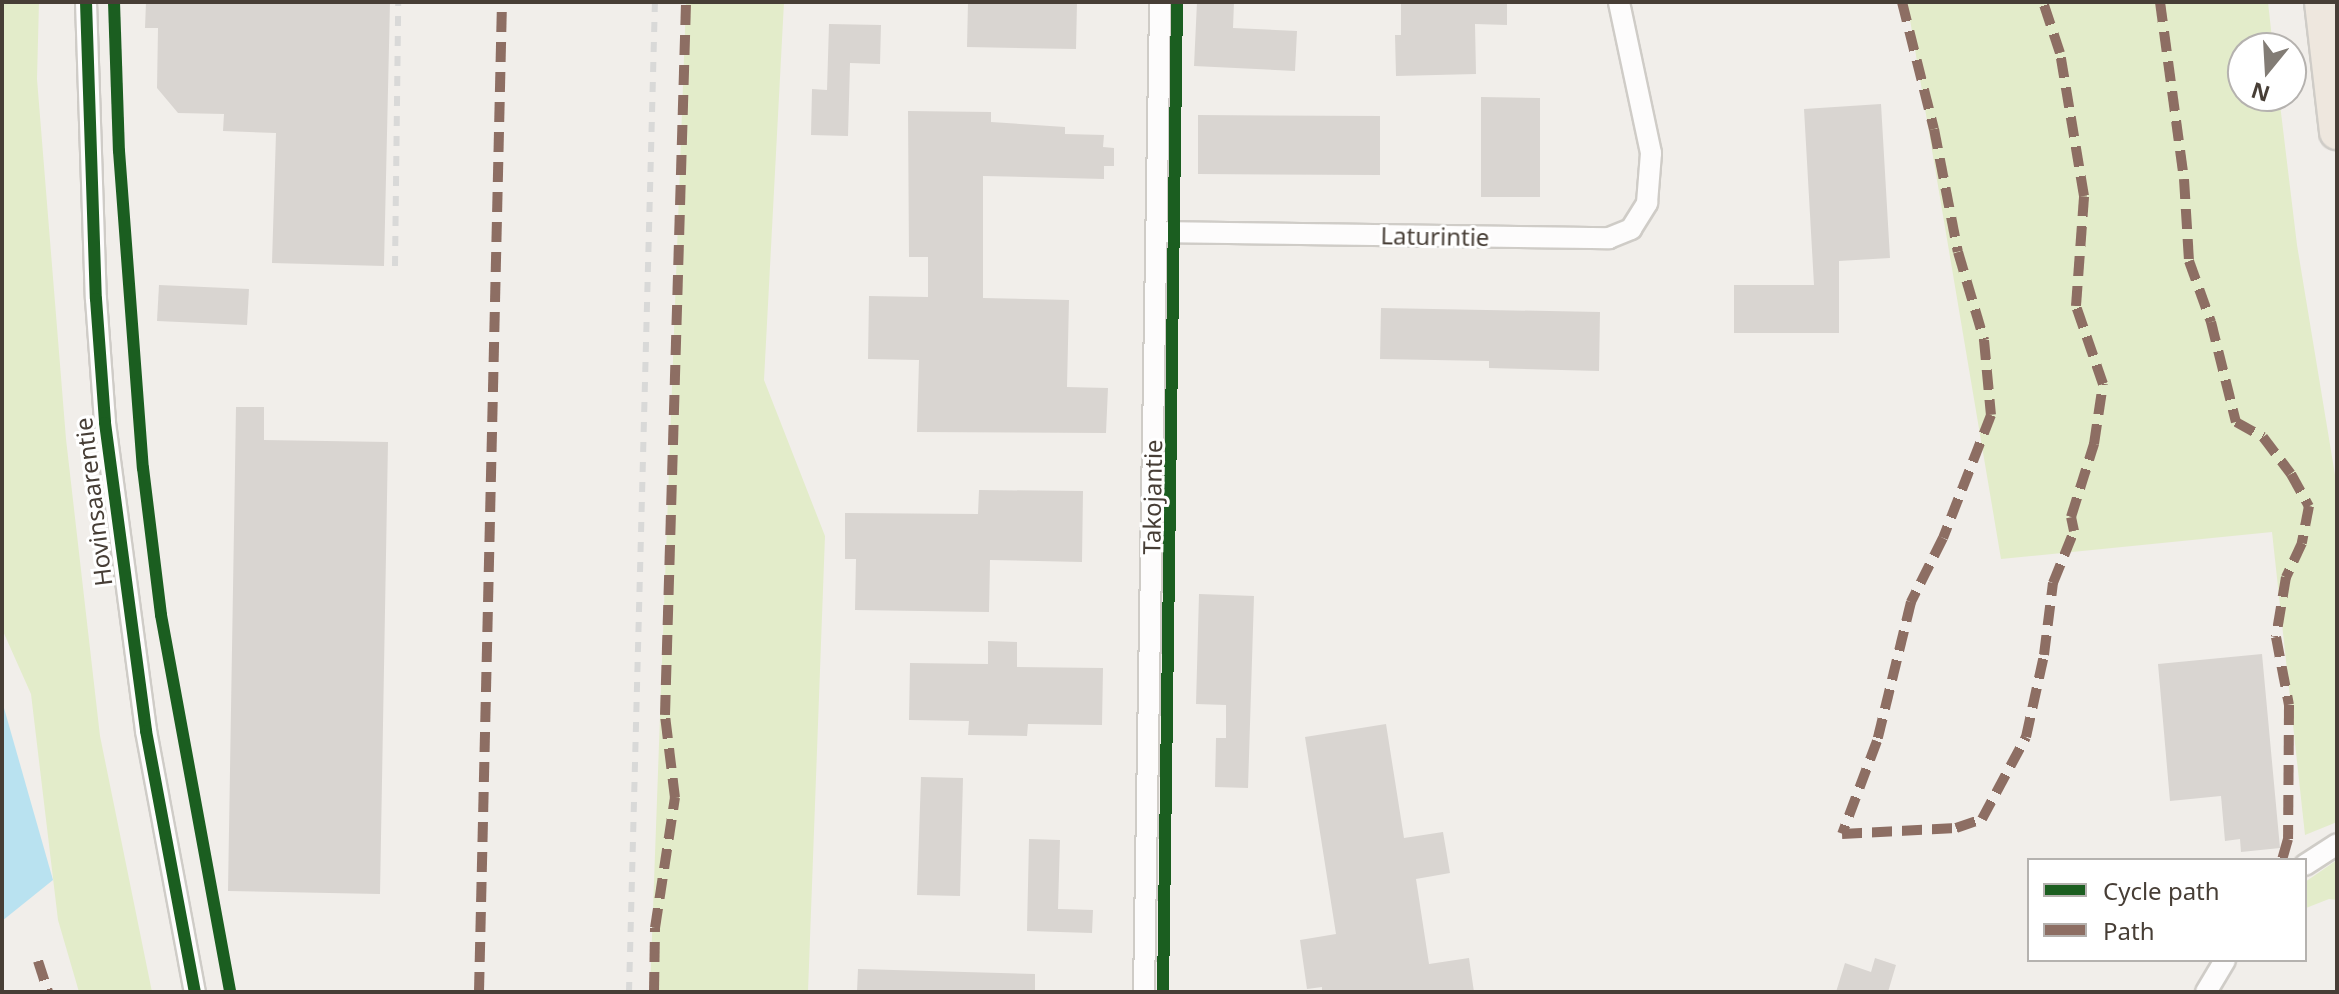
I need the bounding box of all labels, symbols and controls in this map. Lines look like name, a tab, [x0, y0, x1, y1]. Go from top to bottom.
north arrow	[2227, 32, 2307, 112]
text: N	[2247, 76, 2273, 110]
street label: Laturintie	[1380, 221, 1490, 251]
street label: Hovinsaarentie	[68, 416, 118, 588]
street label: Takojantie	[1137, 439, 1167, 555]
legend	[2027, 858, 2307, 962]
text: Cycle path	[2103, 874, 2220, 907]
text: Path	[2103, 914, 2154, 947]

